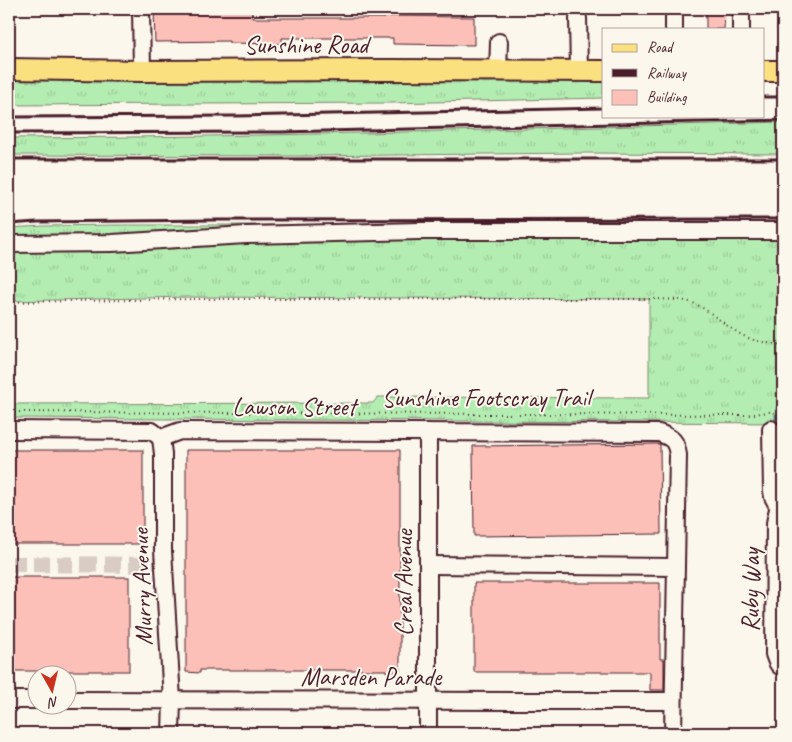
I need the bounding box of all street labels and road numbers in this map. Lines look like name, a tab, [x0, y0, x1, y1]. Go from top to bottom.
street label: Sunshine Road	[244, 29, 372, 61]
street label: Sunshine Footscray Trail	[382, 382, 595, 414]
street label: Lawson Street	[232, 391, 359, 423]
street label: Murry Avenue	[124, 526, 160, 646]
street label: Creal Avenue	[388, 528, 420, 636]
street label: Ruby Way	[735, 546, 767, 632]
street label: Marsden Parade	[301, 661, 443, 693]

